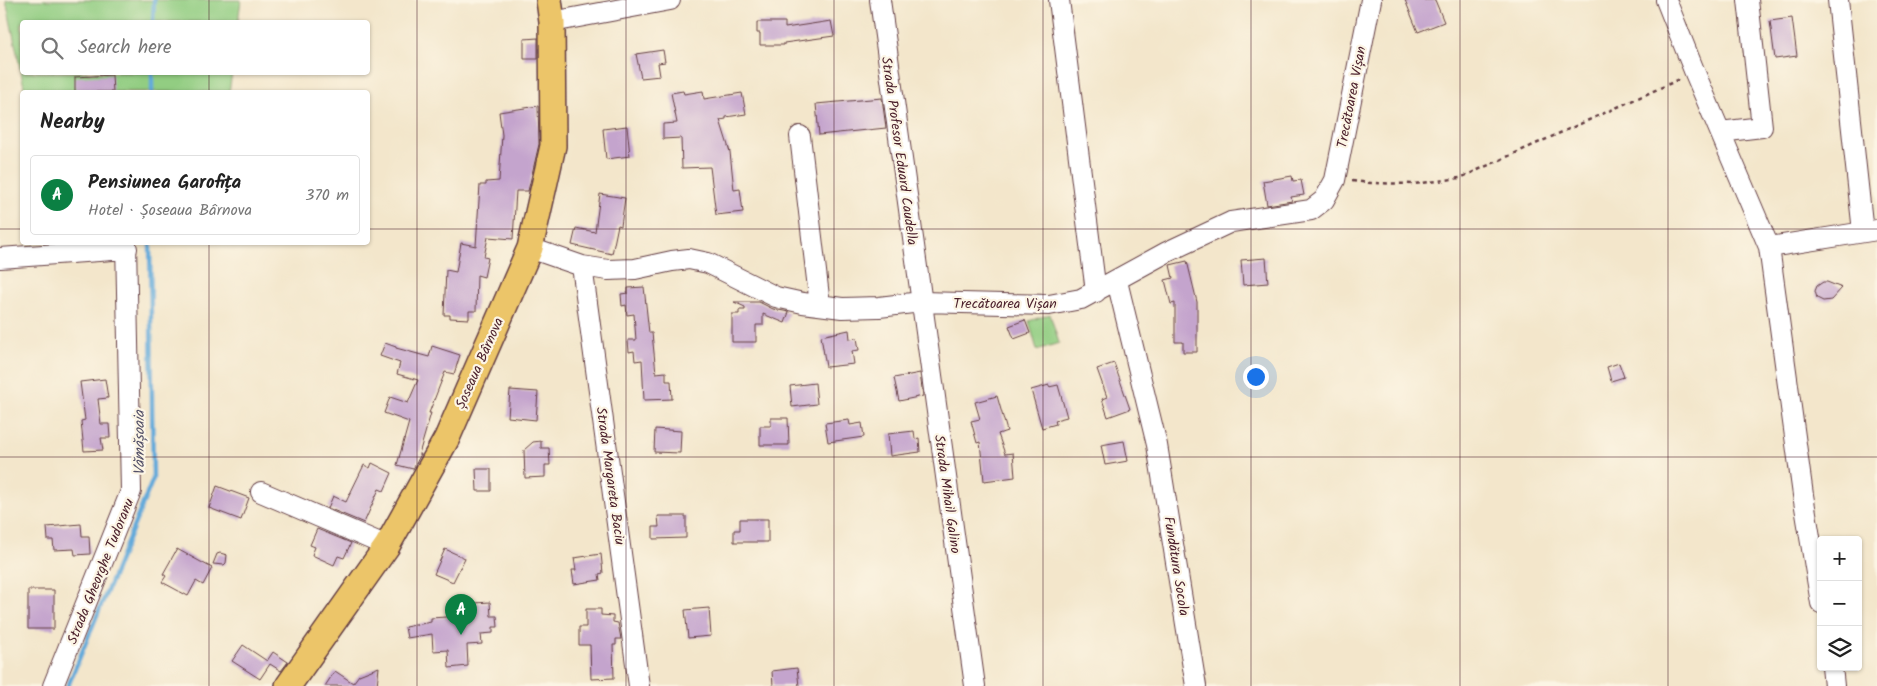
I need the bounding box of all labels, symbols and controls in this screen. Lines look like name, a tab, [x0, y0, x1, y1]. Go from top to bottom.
search box	[20, 20, 370, 75]
text: Search here	[78, 33, 172, 63]
icon: search	[38, 34, 66, 62]
street label: Trecătoarea Vișan	[1331, 44, 1373, 150]
street label: Strada Profesor Eduard Caudella	[875, 56, 923, 247]
text: Nearby	[40, 106, 105, 139]
text: Pensiunea Garofița	[88, 168, 241, 198]
text: A	[52, 183, 62, 208]
text: 370 m	[305, 183, 349, 208]
text: Hotel · Șoseaua Bârnova	[88, 198, 252, 223]
street label: Trecătoarea Vișan	[953, 293, 1057, 315]
street label: Șoseaua Bârnova	[450, 314, 510, 413]
your location	[1243, 364, 1269, 390]
street label: Strada Margareta Baciu	[589, 406, 631, 547]
water label: Vămășoaia	[128, 410, 152, 475]
street label: Strada Mihail Galino	[928, 433, 966, 555]
street label: Strada Gheorghe Tudoranu	[62, 495, 140, 648]
street label: Fundătura Socola	[1157, 515, 1195, 617]
map controls	[1817, 536, 1862, 671]
button: +	[1817, 536, 1862, 581]
button: −	[1817, 581, 1862, 626]
pin: A	[445, 594, 477, 635]
button: layers	[1817, 626, 1862, 671]

